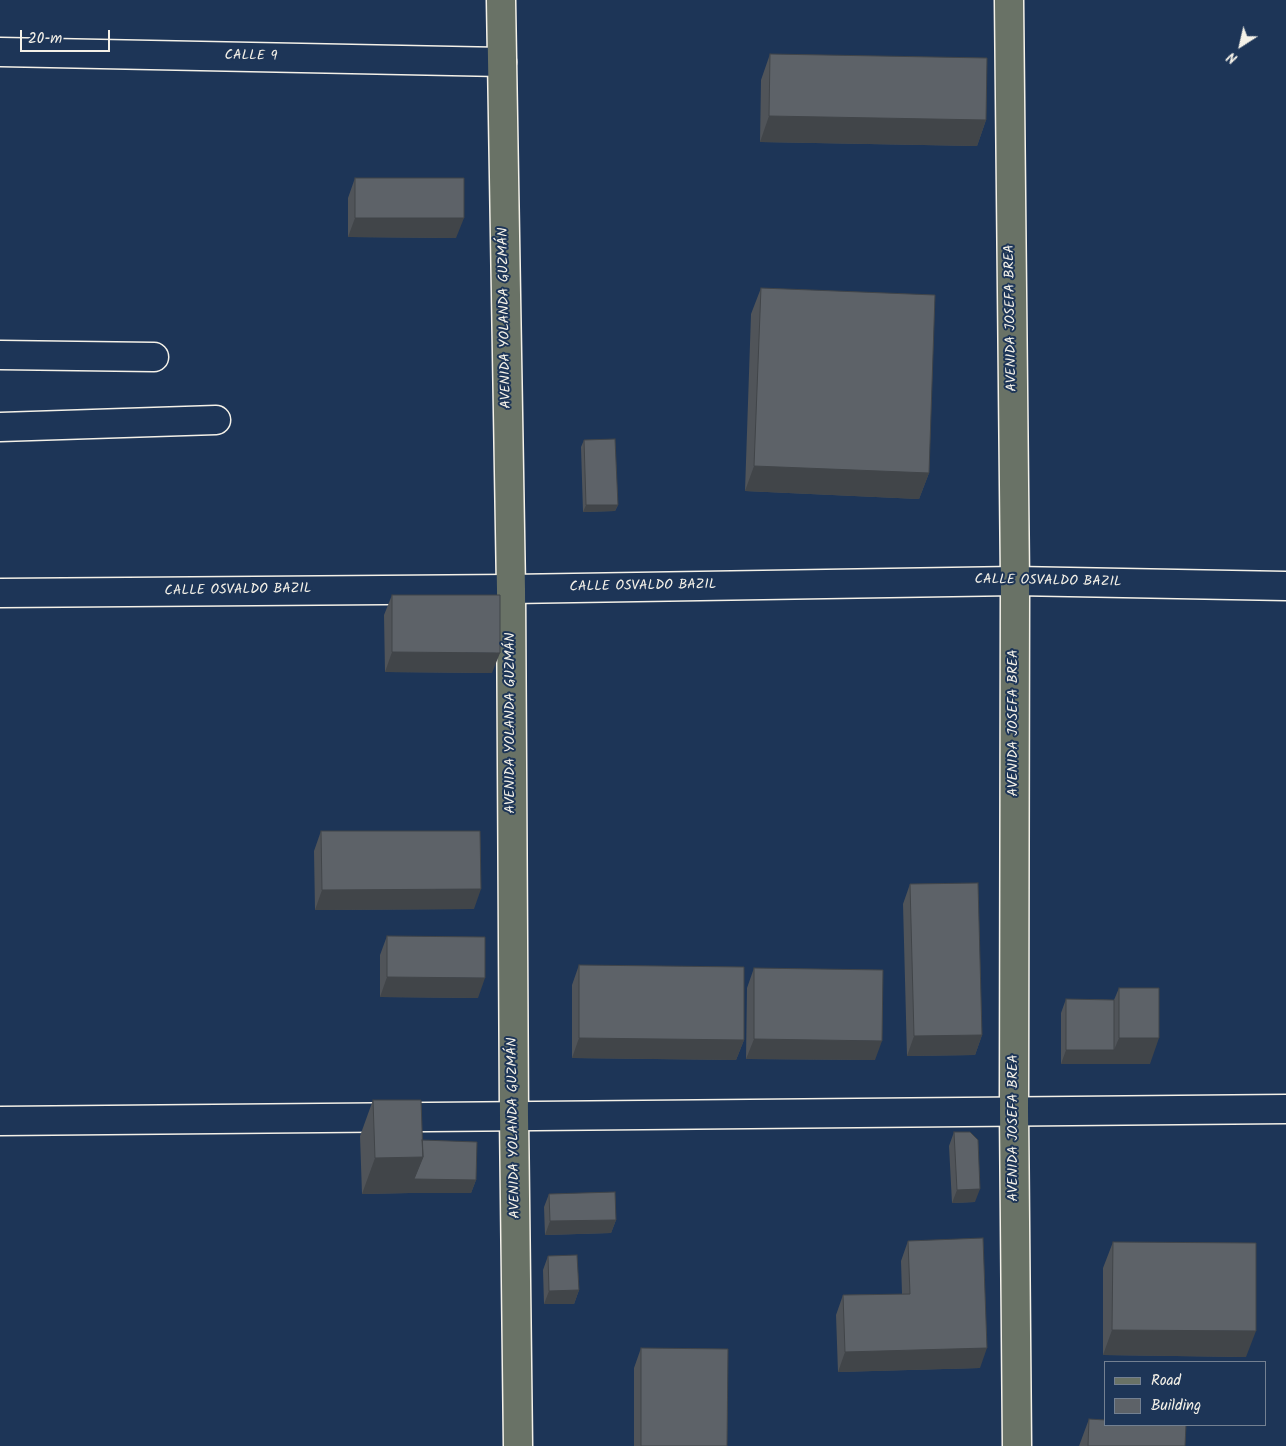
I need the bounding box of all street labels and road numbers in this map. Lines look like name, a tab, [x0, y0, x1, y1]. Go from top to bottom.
street label: CALLE 9	[224, 48, 278, 66]
street label: AVENIDA YOLANDA GUZMÁN	[496, 227, 516, 409]
street label: AVENIDA JOSEFA BREA	[1002, 244, 1022, 392]
street label: CALLE OSVALDO BAZIL	[974, 572, 1122, 592]
street label: CALLE OSVALDO BAZIL	[569, 577, 717, 597]
street label: CALLE OSVALDO BAZIL	[164, 581, 312, 601]
street label: AVENIDA YOLANDA GUZMÁN	[504, 632, 520, 814]
street label: AVENIDA JOSEFA BREA	[1007, 649, 1023, 797]
street label: AVENIDA YOLANDA GUZMÁN	[505, 1037, 525, 1219]
street label: AVENIDA JOSEFA BREA	[1007, 1054, 1023, 1202]

